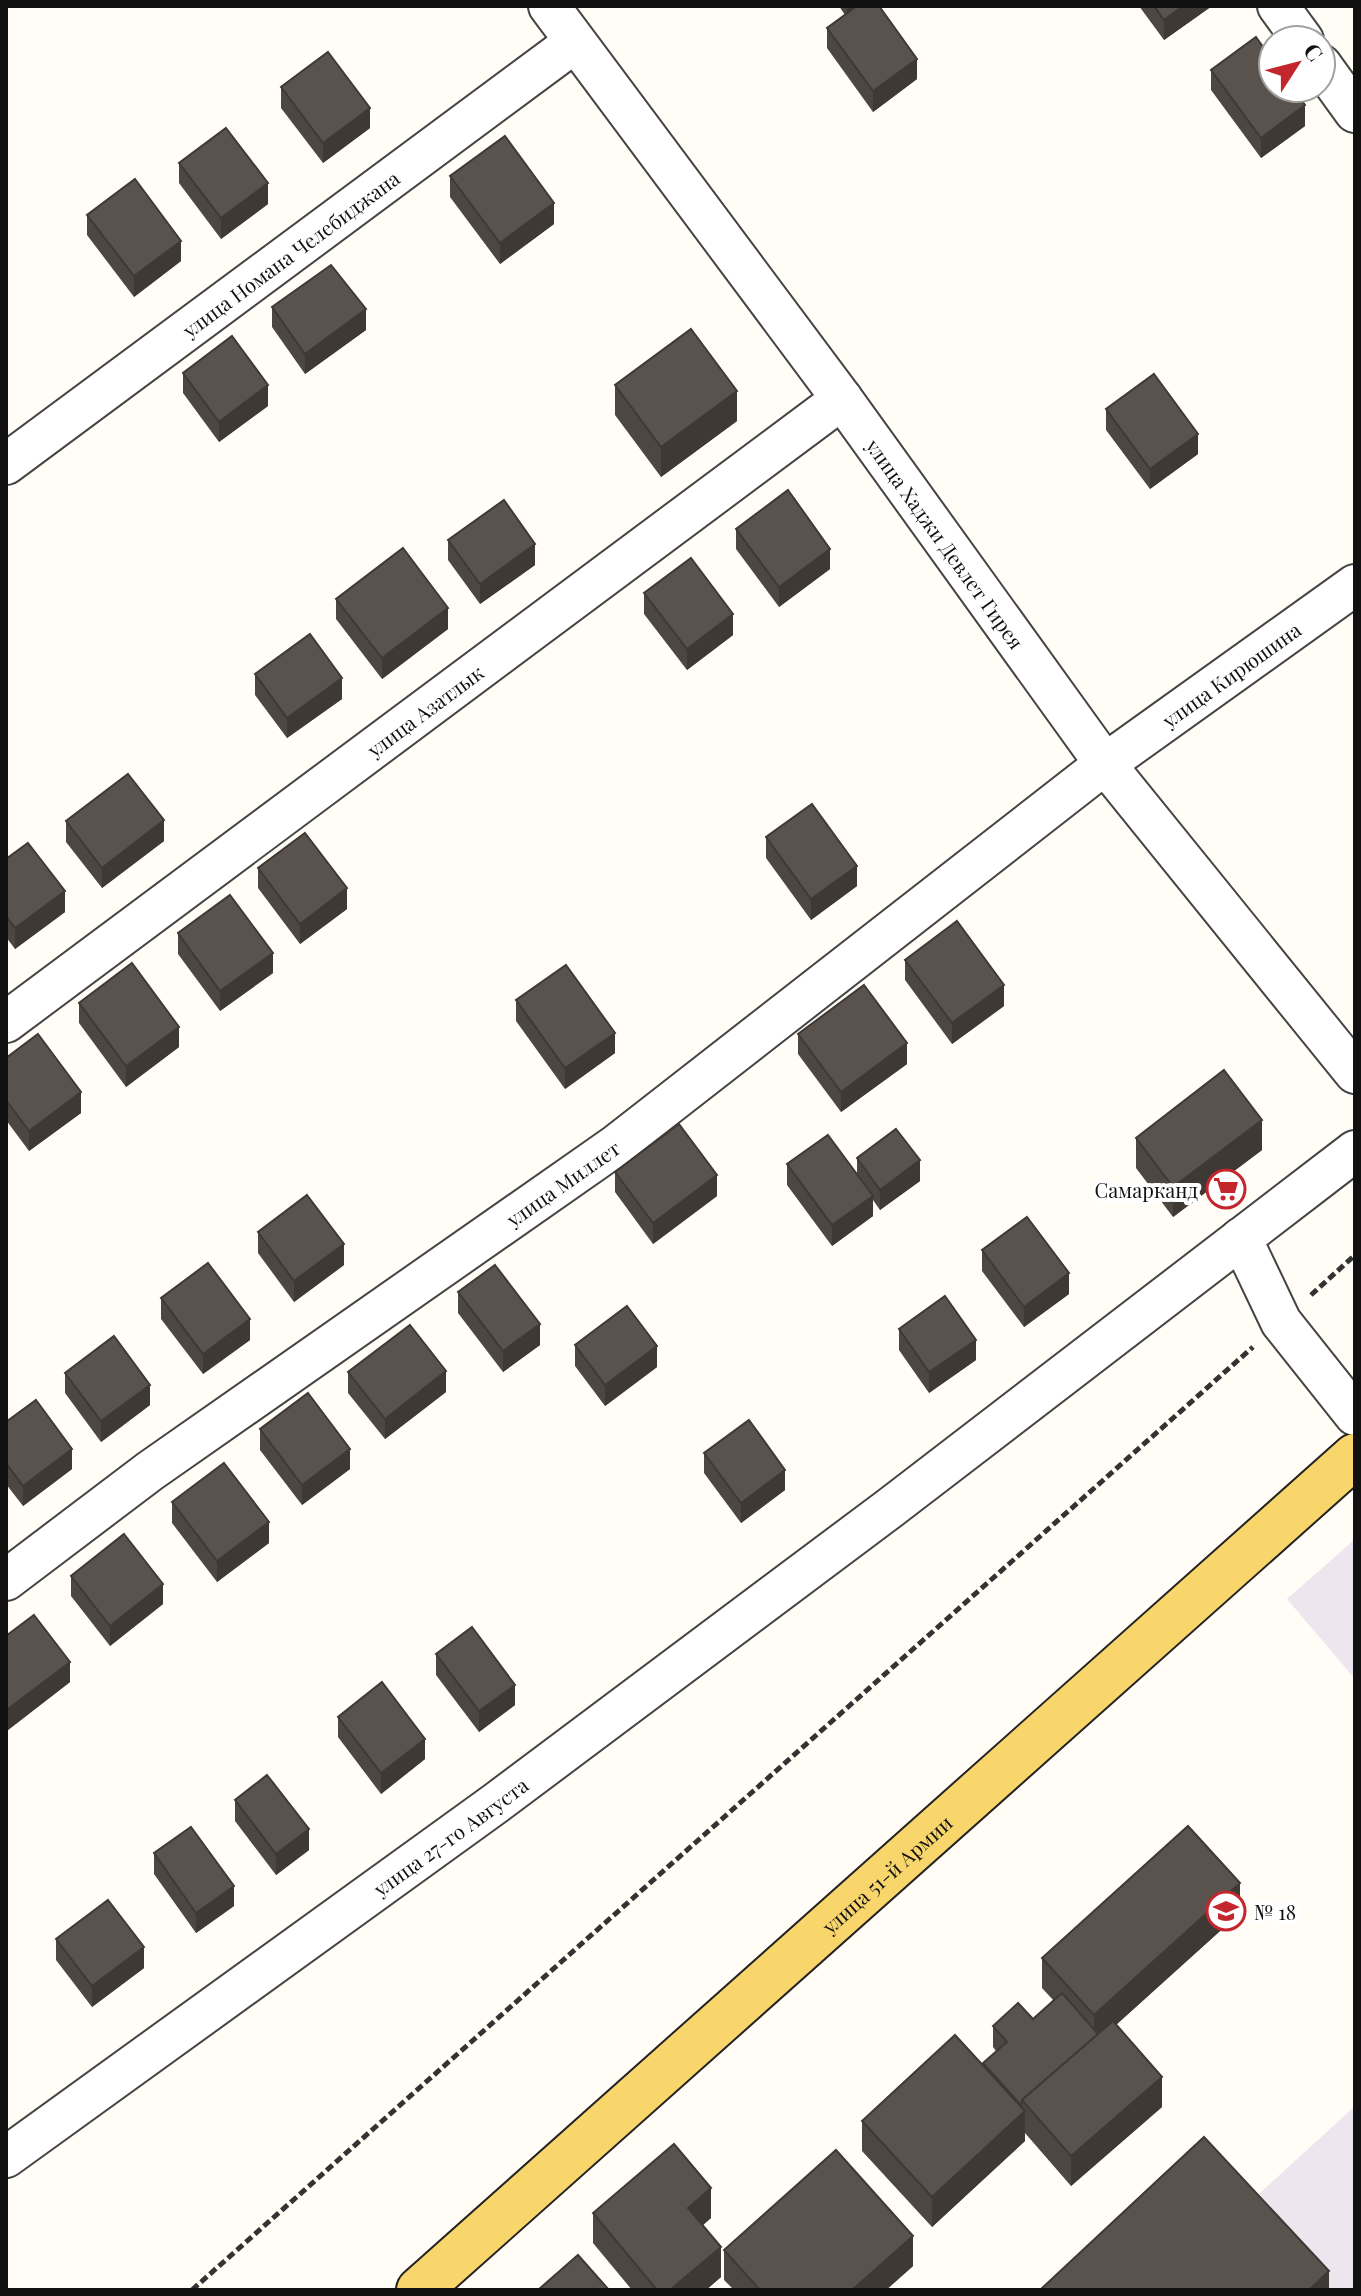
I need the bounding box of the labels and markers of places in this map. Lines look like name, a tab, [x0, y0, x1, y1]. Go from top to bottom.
supermarket icon: Самарканд	[1205, 1168, 1247, 1210]
place label: Самарканд	[1094, 1176, 1199, 1203]
school or university icon: № 18	[1205, 1890, 1247, 1932]
place label: № 18	[1254, 1898, 1296, 1925]

